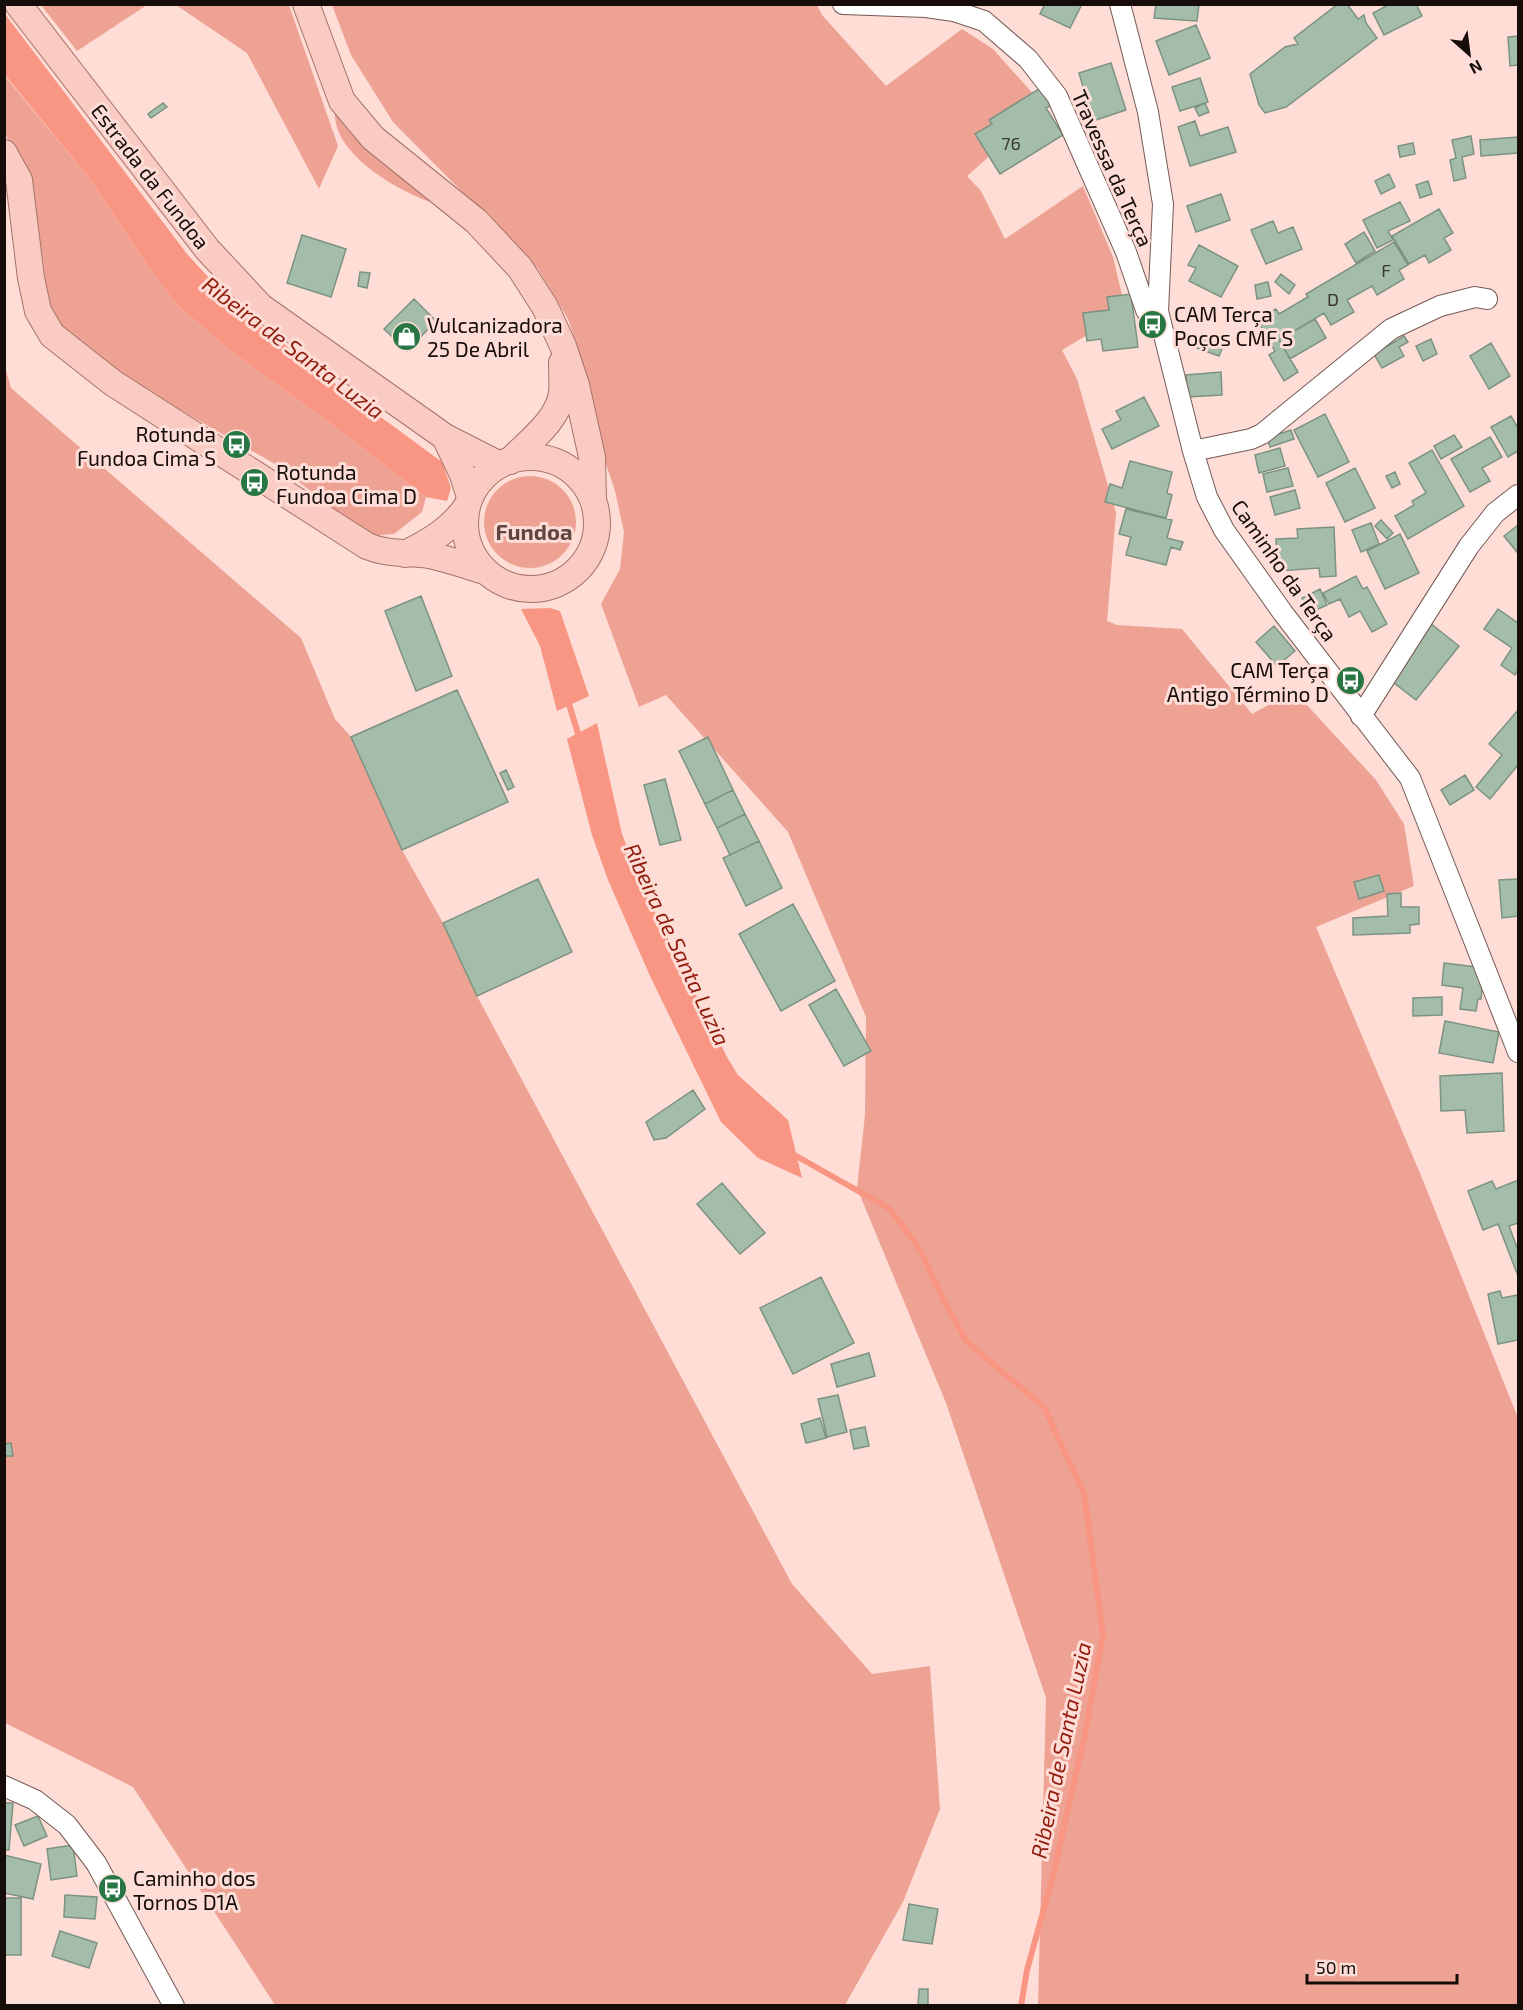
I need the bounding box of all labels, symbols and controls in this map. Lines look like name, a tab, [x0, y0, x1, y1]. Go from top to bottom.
north arrow	[1439, 24, 1499, 84]
text: N	[1467, 57, 1486, 79]
street label: Travessa da Terça	[1065, 86, 1159, 251]
street label: Estrada da Fundoa	[87, 98, 215, 254]
house number: 76	[1001, 132, 1021, 154]
house number: F	[1381, 259, 1391, 281]
water label: Ribeira de Santa Luzia	[198, 270, 390, 424]
house number: D	[1327, 288, 1339, 310]
place label: CAM Terça Poços CMF S	[1174, 301, 1293, 352]
bus stop icon: CAM Terça Poços CMF S	[1137, 309, 1169, 341]
place label: Vulcanizadora 25 De Abril	[427, 312, 563, 361]
shop icon: Vulcanizadora 25 De Abril	[390, 320, 422, 352]
place label: Rotunda Fundoa Cima S	[77, 421, 216, 470]
bus stop icon: Rotunda Fundoa Cima S	[221, 429, 253, 461]
place label: Rotunda Fundoa Cima D	[276, 459, 417, 508]
bus stop icon: Rotunda Fundoa Cima D	[239, 467, 271, 499]
street label: Caminho da Terça	[1225, 494, 1343, 647]
district label: Fundoa	[496, 518, 572, 544]
place label: CAM Terça Antigo Término D	[1167, 657, 1329, 706]
bus stop icon: CAM Terça Antigo Término D	[1334, 665, 1366, 697]
water label: Ribeira de Santa Luzia	[620, 839, 736, 1049]
water label: Ribeira de Santa Luzia	[1024, 1640, 1096, 1860]
place label: Caminho dos Tornos D1A	[133, 1865, 256, 1914]
bus stop icon: Caminho dos Tornos D1A	[96, 1873, 128, 1905]
scale bar	[1307, 1947, 1457, 1985]
text: 50 m	[1316, 1956, 1356, 1978]

